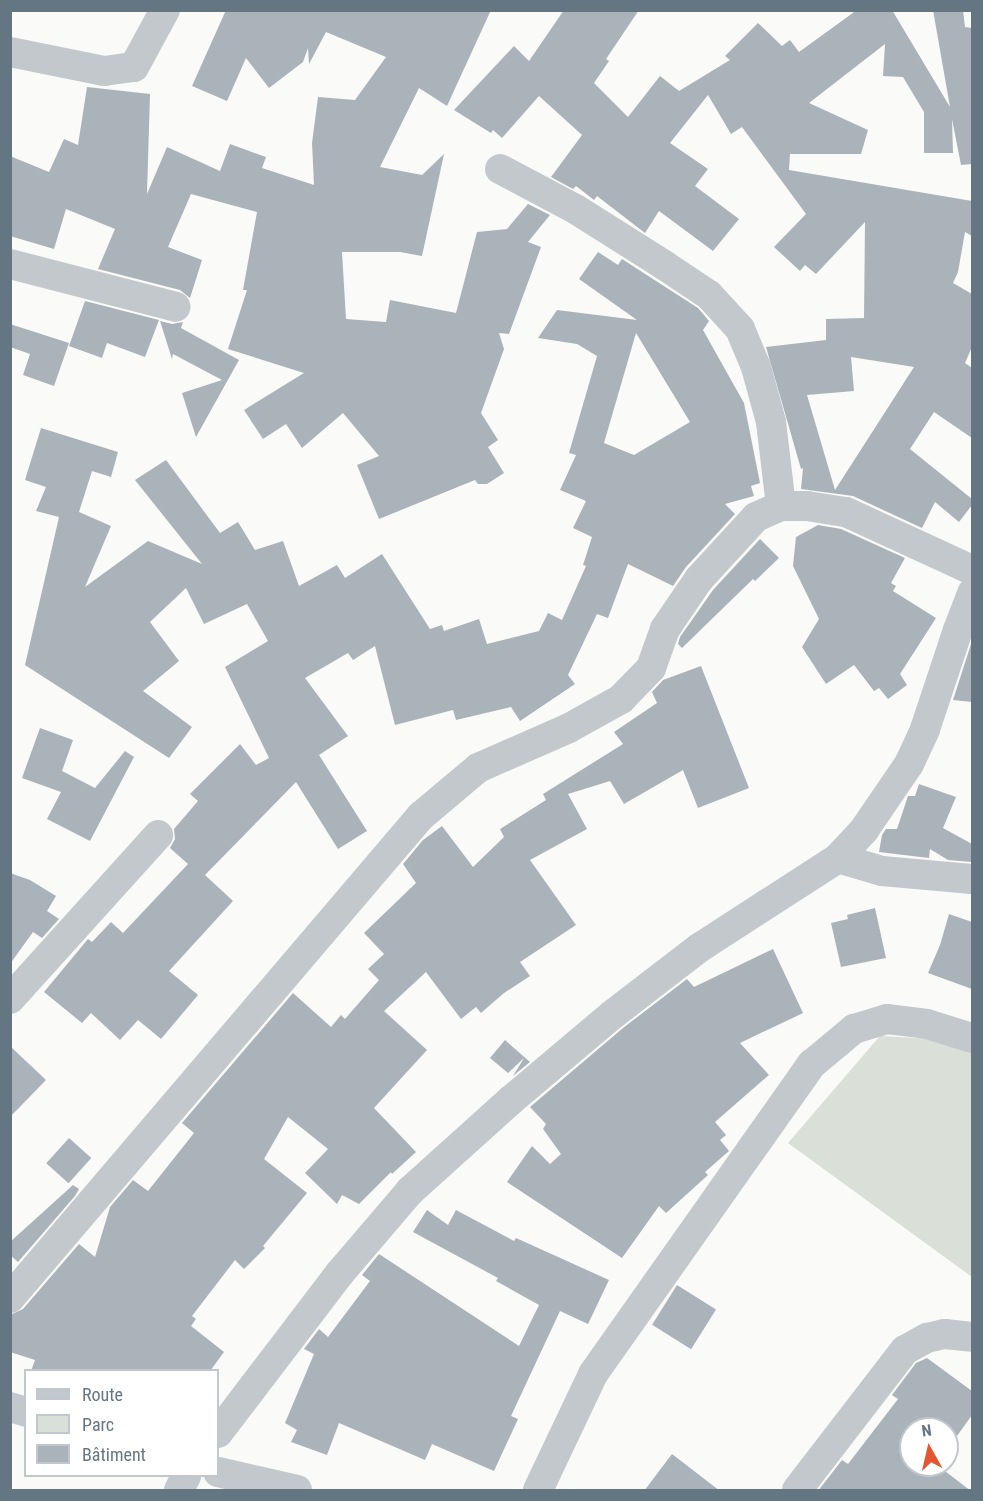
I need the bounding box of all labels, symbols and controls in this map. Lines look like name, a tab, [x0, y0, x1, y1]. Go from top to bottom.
legend	[24, 1369, 219, 1477]
text: Route	[82, 1384, 123, 1405]
text: Parc	[82, 1414, 114, 1435]
north arrow	[899, 1417, 959, 1477]
text: N	[921, 1421, 933, 1441]
text: Bâtiment	[82, 1444, 146, 1465]

